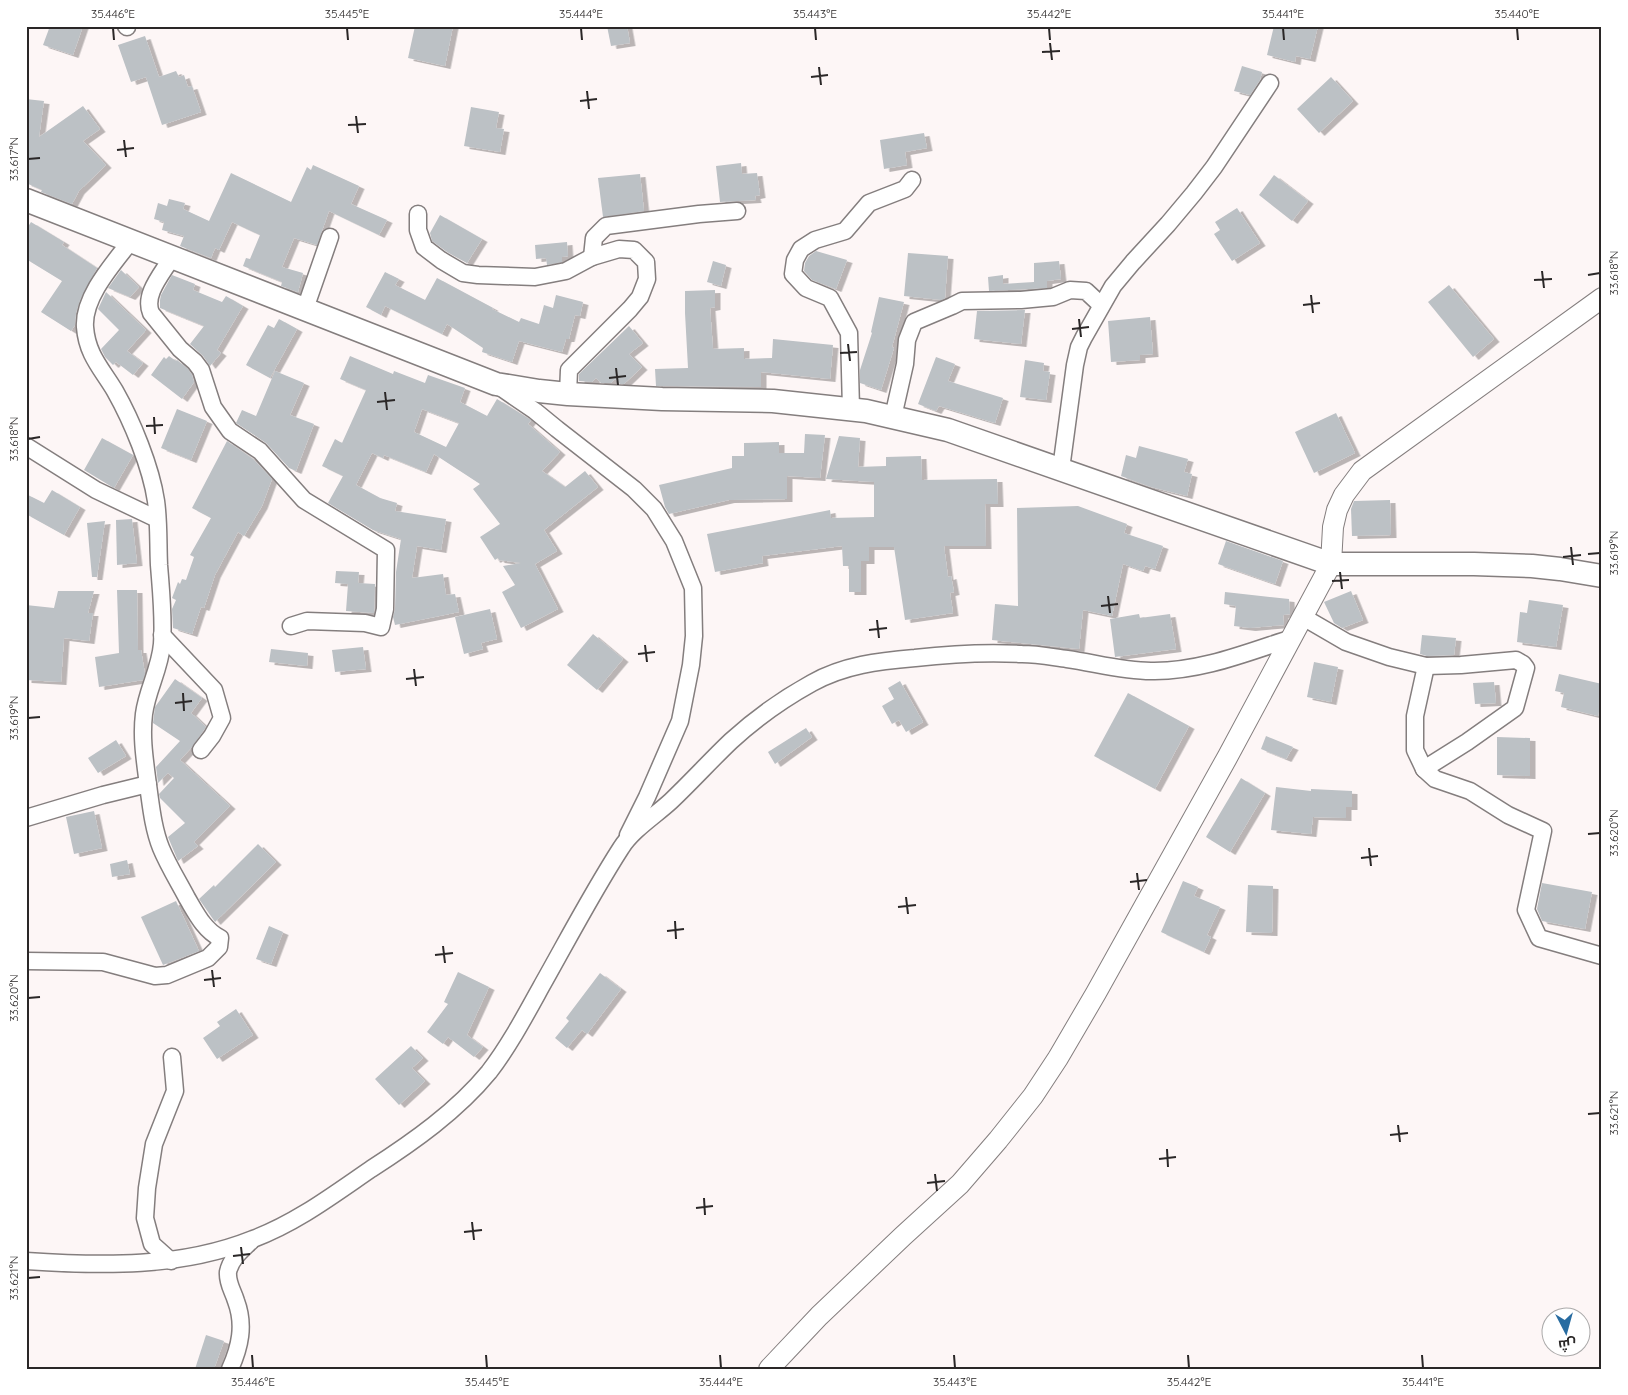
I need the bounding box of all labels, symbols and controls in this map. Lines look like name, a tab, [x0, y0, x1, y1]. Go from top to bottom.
text: 35.446°E	[91, 6, 135, 21]
text: 35.445°E	[325, 6, 369, 21]
text: 35.444°E	[559, 6, 603, 21]
text: 35.443°E	[793, 6, 837, 21]
text: 35.442°E	[1027, 6, 1071, 21]
text: 35.441°E	[1262, 6, 1304, 21]
text: 35.440°E	[1495, 6, 1540, 21]
text: 33.617°N	[6, 137, 21, 181]
text: 33.618°N	[1606, 251, 1621, 295]
text: 33.618°N	[6, 417, 21, 461]
text: 33.619°N	[1606, 530, 1621, 576]
text: 33.619°N	[6, 695, 21, 741]
text: 33.620°N	[1606, 809, 1621, 857]
text: 33.620°N	[6, 974, 21, 1022]
text: 33.621°N	[1606, 1090, 1621, 1136]
text: 33.621°N	[6, 1255, 21, 1301]
north arrow	[1540, 1308, 1590, 1358]
text: ش	[1557, 1335, 1577, 1355]
text: 35.446°E	[231, 1374, 275, 1389]
text: 35.445°E	[465, 1374, 509, 1389]
text: 35.444°E	[699, 1374, 743, 1389]
text: 35.443°E	[933, 1374, 977, 1389]
text: 35.442°E	[1167, 1374, 1211, 1389]
text: 35.441°E	[1402, 1374, 1444, 1389]

